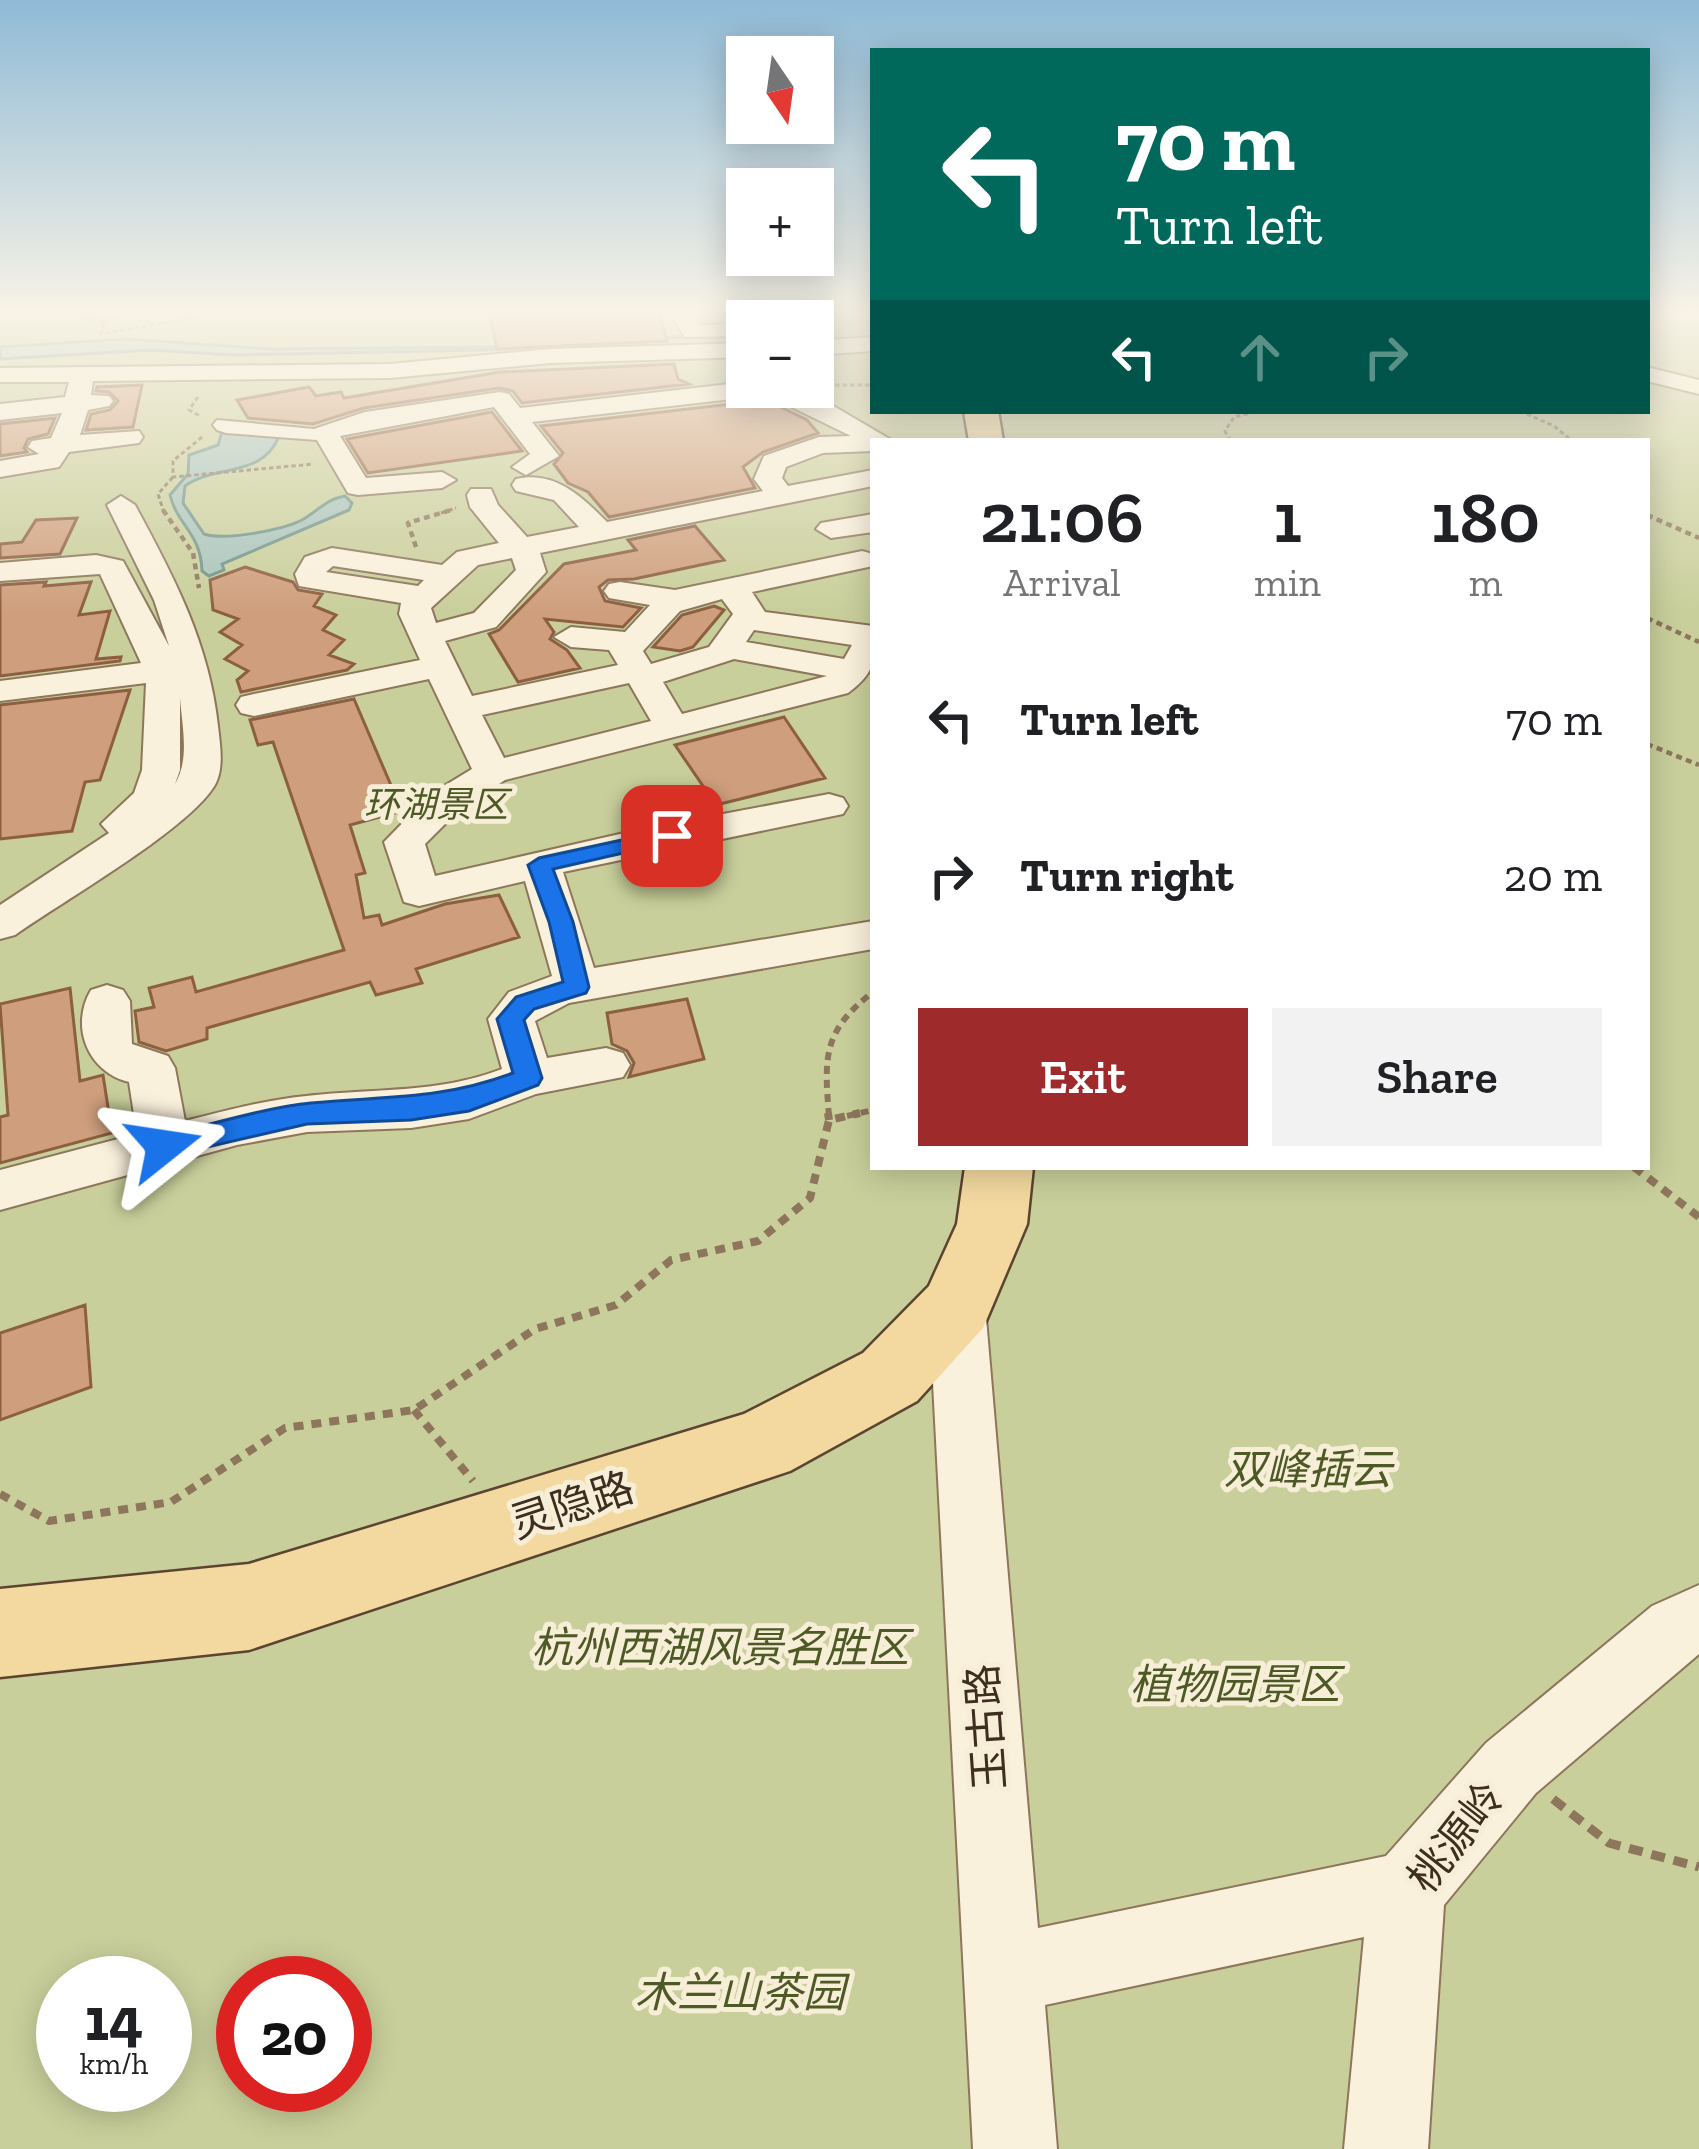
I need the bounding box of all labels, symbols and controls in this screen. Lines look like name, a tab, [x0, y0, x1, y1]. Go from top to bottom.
north arrow	[726, 36, 834, 144]
map controls	[726, 36, 834, 408]
text: 70 m	[1116, 91, 1295, 192]
icon: left	[918, 96, 1074, 252]
button: +	[726, 168, 834, 276]
text: Turn left	[1116, 193, 1323, 258]
button: −	[726, 300, 834, 408]
icon: left	[1101, 324, 1167, 390]
icon: ahead	[1227, 324, 1293, 390]
icon: right	[1353, 324, 1419, 390]
text: 21:06	[980, 474, 1144, 560]
text: 1	[1273, 474, 1302, 560]
text: 180	[1431, 474, 1540, 560]
text: Arrival	[1003, 559, 1121, 606]
text: min	[1254, 559, 1321, 606]
text: m	[1469, 559, 1502, 606]
icon: left	[918, 687, 984, 753]
text: Turn left	[1020, 693, 1198, 747]
text: 70 m	[1506, 693, 1602, 747]
park label: 环湖景区	[364, 783, 513, 826]
pin	[621, 785, 723, 887]
icon: arrive	[639, 803, 705, 869]
icon: right	[918, 843, 984, 909]
text: Turn right	[1020, 849, 1233, 903]
text: 20 m	[1504, 849, 1602, 903]
button: Exit	[918, 1008, 1248, 1146]
button: Share	[1272, 1008, 1602, 1146]
position arrow	[101, 1083, 227, 1209]
park label: 双峰插云	[1224, 1444, 1395, 1495]
street label: 灵隐路	[504, 1461, 640, 1549]
park label: 杭州西湖风景名胜区	[531, 1622, 915, 1673]
park label: 植物园景区	[1130, 1659, 1346, 1710]
street label: 玉古路	[956, 1662, 1016, 1792]
street label: 桃源岭	[1397, 1772, 1515, 1902]
speed limit sign: 20	[216, 1956, 372, 2112]
park label: 木兰山茶园	[635, 1967, 850, 2018]
text: 14	[85, 1983, 143, 2055]
text: km/h	[80, 2046, 148, 2082]

